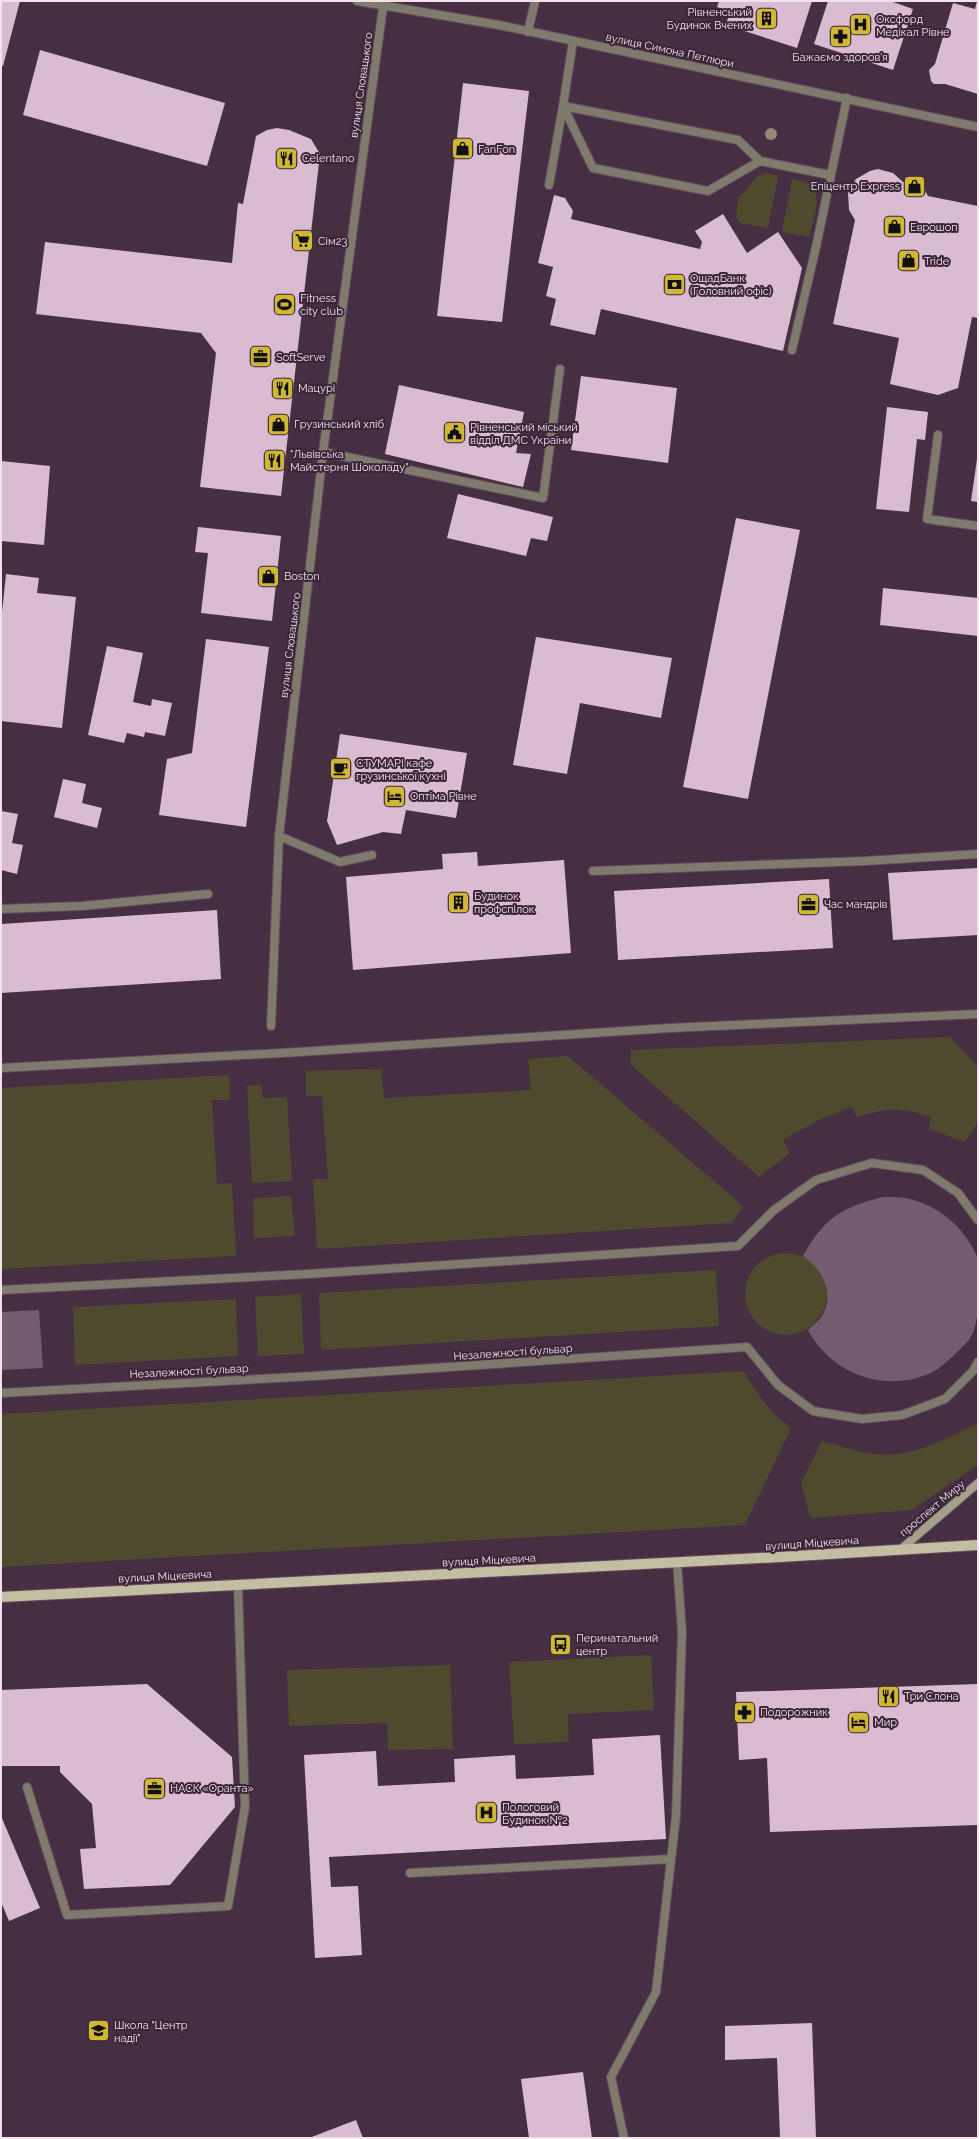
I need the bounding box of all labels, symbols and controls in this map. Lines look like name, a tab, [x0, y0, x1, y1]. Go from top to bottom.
building icon: Рівненський Будинок Вчених	[754, 5, 780, 31]
place label: Рівненський Будинок Вчених	[667, 6, 752, 32]
hospital icon: Оксфорд Медікал Рівне	[848, 12, 874, 38]
place label: Оксфорд Медікал Рівне	[876, 13, 950, 39]
pharmacy icon: Бажаємо здоров'я	[827, 24, 853, 50]
street label: вулиця Словацького	[348, 31, 375, 139]
street label: вулиця Симона Петлюри	[605, 31, 735, 70]
place label: Бажаємо здоров'я	[792, 51, 888, 64]
shop icon: FanFon	[450, 136, 476, 162]
place label: FanFon	[478, 143, 515, 156]
restaurant icon: Celentano	[274, 145, 300, 171]
place label: Celentano	[302, 152, 355, 165]
shop icon: Епіцентр Express	[902, 173, 928, 199]
place label: Епіцентр Express	[811, 180, 900, 193]
shop icon: Еврошоп	[881, 214, 907, 240]
place label: Еврошоп	[910, 221, 957, 234]
supermarket icon: Сім23	[290, 228, 316, 254]
place label: Сім23	[318, 235, 347, 248]
shop icon: Tride	[895, 248, 921, 274]
place label: Tride	[924, 255, 950, 268]
bank icon: ОщадБанк (Головний офіс)	[661, 271, 687, 297]
place label: ОщадБанк (Головний офіс)	[690, 272, 772, 298]
sports icon: Fitness city club	[272, 291, 298, 317]
place label: Fitness city club	[300, 292, 343, 318]
office icon: SoftServe	[248, 344, 274, 370]
place label: SoftServe	[276, 351, 326, 364]
restaurant icon: Мацурі	[270, 375, 296, 401]
place label: Мацурі	[298, 382, 335, 395]
shop icon: Грузинський хліб	[265, 411, 291, 437]
place label: Грузинський хліб	[294, 418, 384, 431]
public building icon: Рівненський міський відділ ДМС України	[442, 420, 468, 446]
place label: Рівненський міський відділ ДМС України	[470, 421, 578, 447]
restaurant icon: "Львівська Майстерня Шоколаду"	[262, 447, 288, 473]
place label: "Львівська Майстерня Шоколаду"	[290, 448, 408, 474]
shop icon: Boston	[256, 563, 282, 589]
place label: Boston	[284, 570, 320, 583]
street label: вулиця Словацького	[278, 591, 303, 699]
cafe icon: СТУМАРІ кафе грузинської кухні	[328, 756, 354, 782]
place label: СТУМАРІ кафе грузинської кухні	[356, 757, 446, 783]
hotel icon: Оптіма Рівне	[382, 783, 408, 809]
place label: Оптіма Рівне	[410, 790, 477, 803]
building icon: Будинок профспілок	[445, 889, 471, 915]
place label: Будинок профспілок	[474, 890, 535, 916]
office icon: Час мандрів	[796, 891, 822, 917]
place label: Час мандрів	[824, 898, 888, 911]
street label: Незалежності бульвар	[453, 1342, 573, 1363]
street label: Незалежності бульвар	[129, 1362, 249, 1381]
street label: проспект Миру	[897, 1477, 967, 1539]
street label: вулиця Міцкевича	[765, 1534, 859, 1553]
street label: вулиця Міцкевича	[442, 1552, 536, 1569]
street label: вулиця Міцкевича	[118, 1568, 212, 1585]
bus stop icon: Перинатальний центр	[547, 1631, 573, 1657]
place label: Перинатальний центр	[576, 1632, 658, 1658]
restaurant icon: Три Слона	[876, 1683, 902, 1709]
place label: Три Слона	[904, 1690, 959, 1703]
pharmacy icon: Подорожник	[731, 1699, 757, 1725]
place label: Подорожник	[760, 1706, 828, 1719]
hotel icon: Мир	[845, 1709, 871, 1735]
place label: Мир	[874, 1716, 897, 1729]
office icon: НАСК «Оранта»	[142, 1775, 168, 1801]
place label: НАСК «Оранта»	[170, 1782, 254, 1795]
hospital icon: Пологовий Будинок №2	[473, 1800, 499, 1826]
place label: Пологовий Будинок №2	[502, 1801, 568, 1827]
school or university icon: Школа "Центр надії"	[86, 2018, 112, 2044]
place label: Школа "Центр надії"	[114, 2019, 188, 2045]

